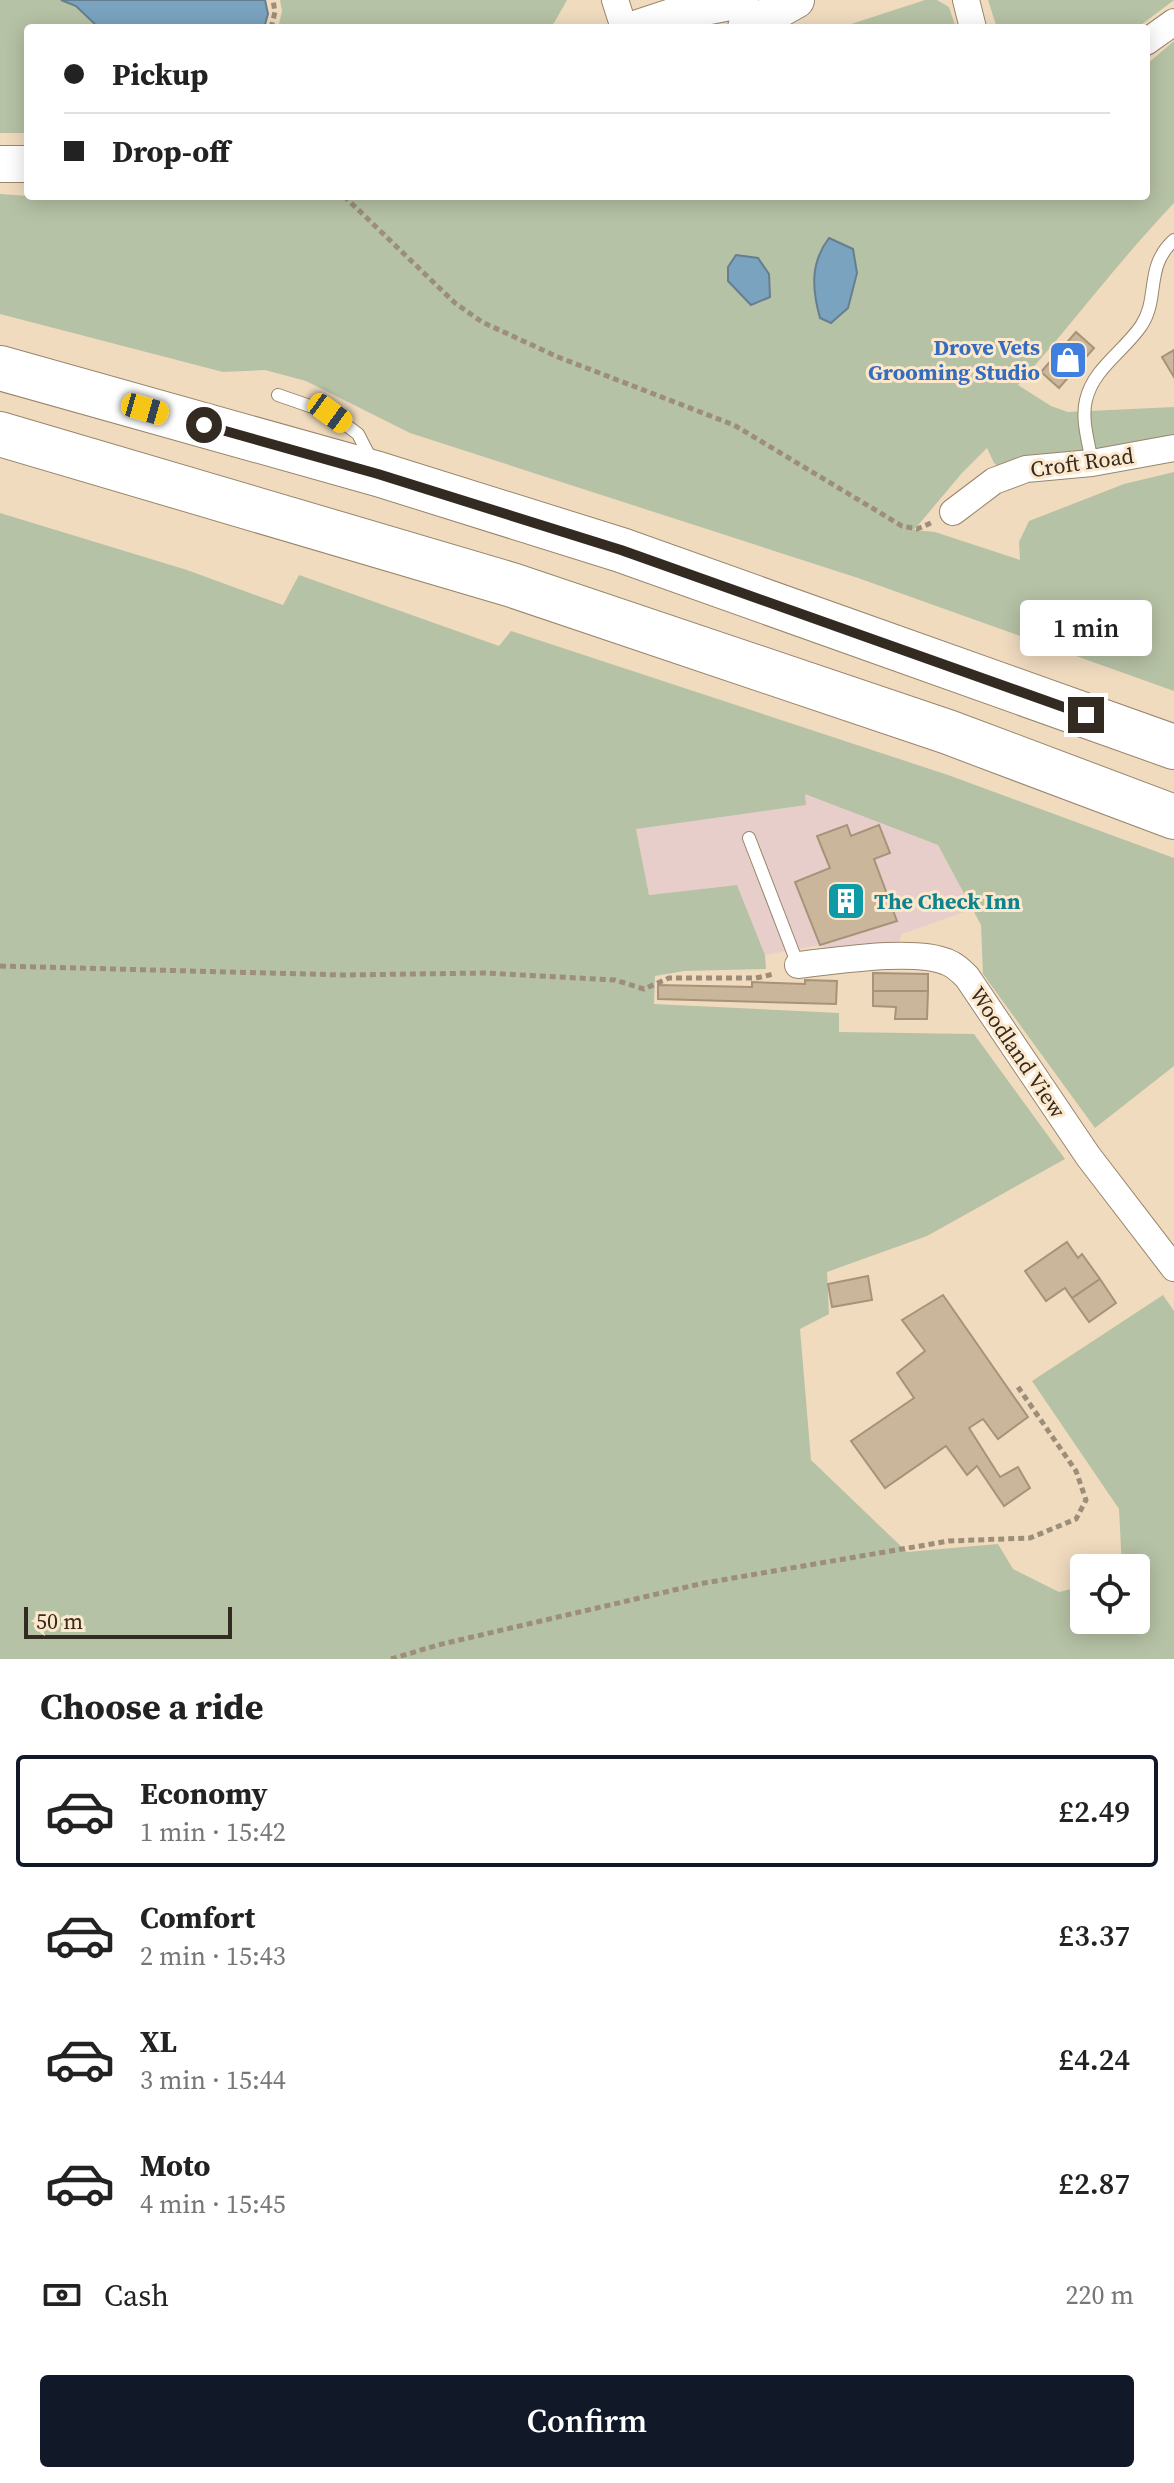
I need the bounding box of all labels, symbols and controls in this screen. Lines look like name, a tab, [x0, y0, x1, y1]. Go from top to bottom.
text: Pickup	[112, 54, 208, 95]
text: Drop-off	[112, 131, 230, 172]
place label: Drove Vets Grooming Studio	[868, 332, 1040, 387]
shop icon: Drove Vets Grooming Studio	[1047, 339, 1089, 381]
car	[304, 389, 356, 437]
car	[119, 391, 171, 427]
route start	[186, 407, 222, 443]
street label: Croft Road	[1028, 440, 1136, 484]
callout: 1 min	[1020, 599, 1152, 655]
text: 1 min	[1053, 610, 1119, 646]
route end	[1068, 697, 1104, 733]
building icon: The Check Inn	[825, 880, 867, 922]
place label: The Check Inn	[874, 886, 1021, 916]
street label: Woodland View	[963, 980, 1073, 1124]
map controls	[1070, 1554, 1150, 1634]
button: locate	[1070, 1554, 1150, 1634]
scale bar	[24, 1603, 232, 1639]
text: 50 m	[36, 1606, 83, 1636]
text: Choose a ride	[40, 1682, 263, 1731]
text: Economy	[140, 1773, 268, 1814]
icon: car	[44, 1775, 116, 1847]
text: £2.49	[1059, 1791, 1130, 1832]
text: 1 min · 15:42	[140, 1814, 286, 1850]
text: Comfort	[140, 1897, 255, 1938]
icon: car	[44, 1899, 116, 1971]
text: £3.37	[1059, 1915, 1130, 1956]
text: 2 min · 15:43	[140, 1938, 286, 1974]
text: XL	[140, 2021, 177, 2062]
icon: car	[44, 2023, 116, 2095]
text: £4.24	[1059, 2039, 1130, 2080]
text: 3 min · 15:44	[140, 2062, 286, 2098]
text: Moto	[140, 2145, 211, 2186]
icon: car	[44, 2147, 116, 2219]
text: £2.87	[1059, 2163, 1130, 2204]
text: 4 min · 15:45	[140, 2186, 286, 2222]
icon: cash	[40, 2273, 84, 2317]
text: Cash	[104, 2275, 169, 2316]
text: 220 m	[1066, 2277, 1134, 2313]
button: Confirm	[40, 2375, 1134, 2467]

